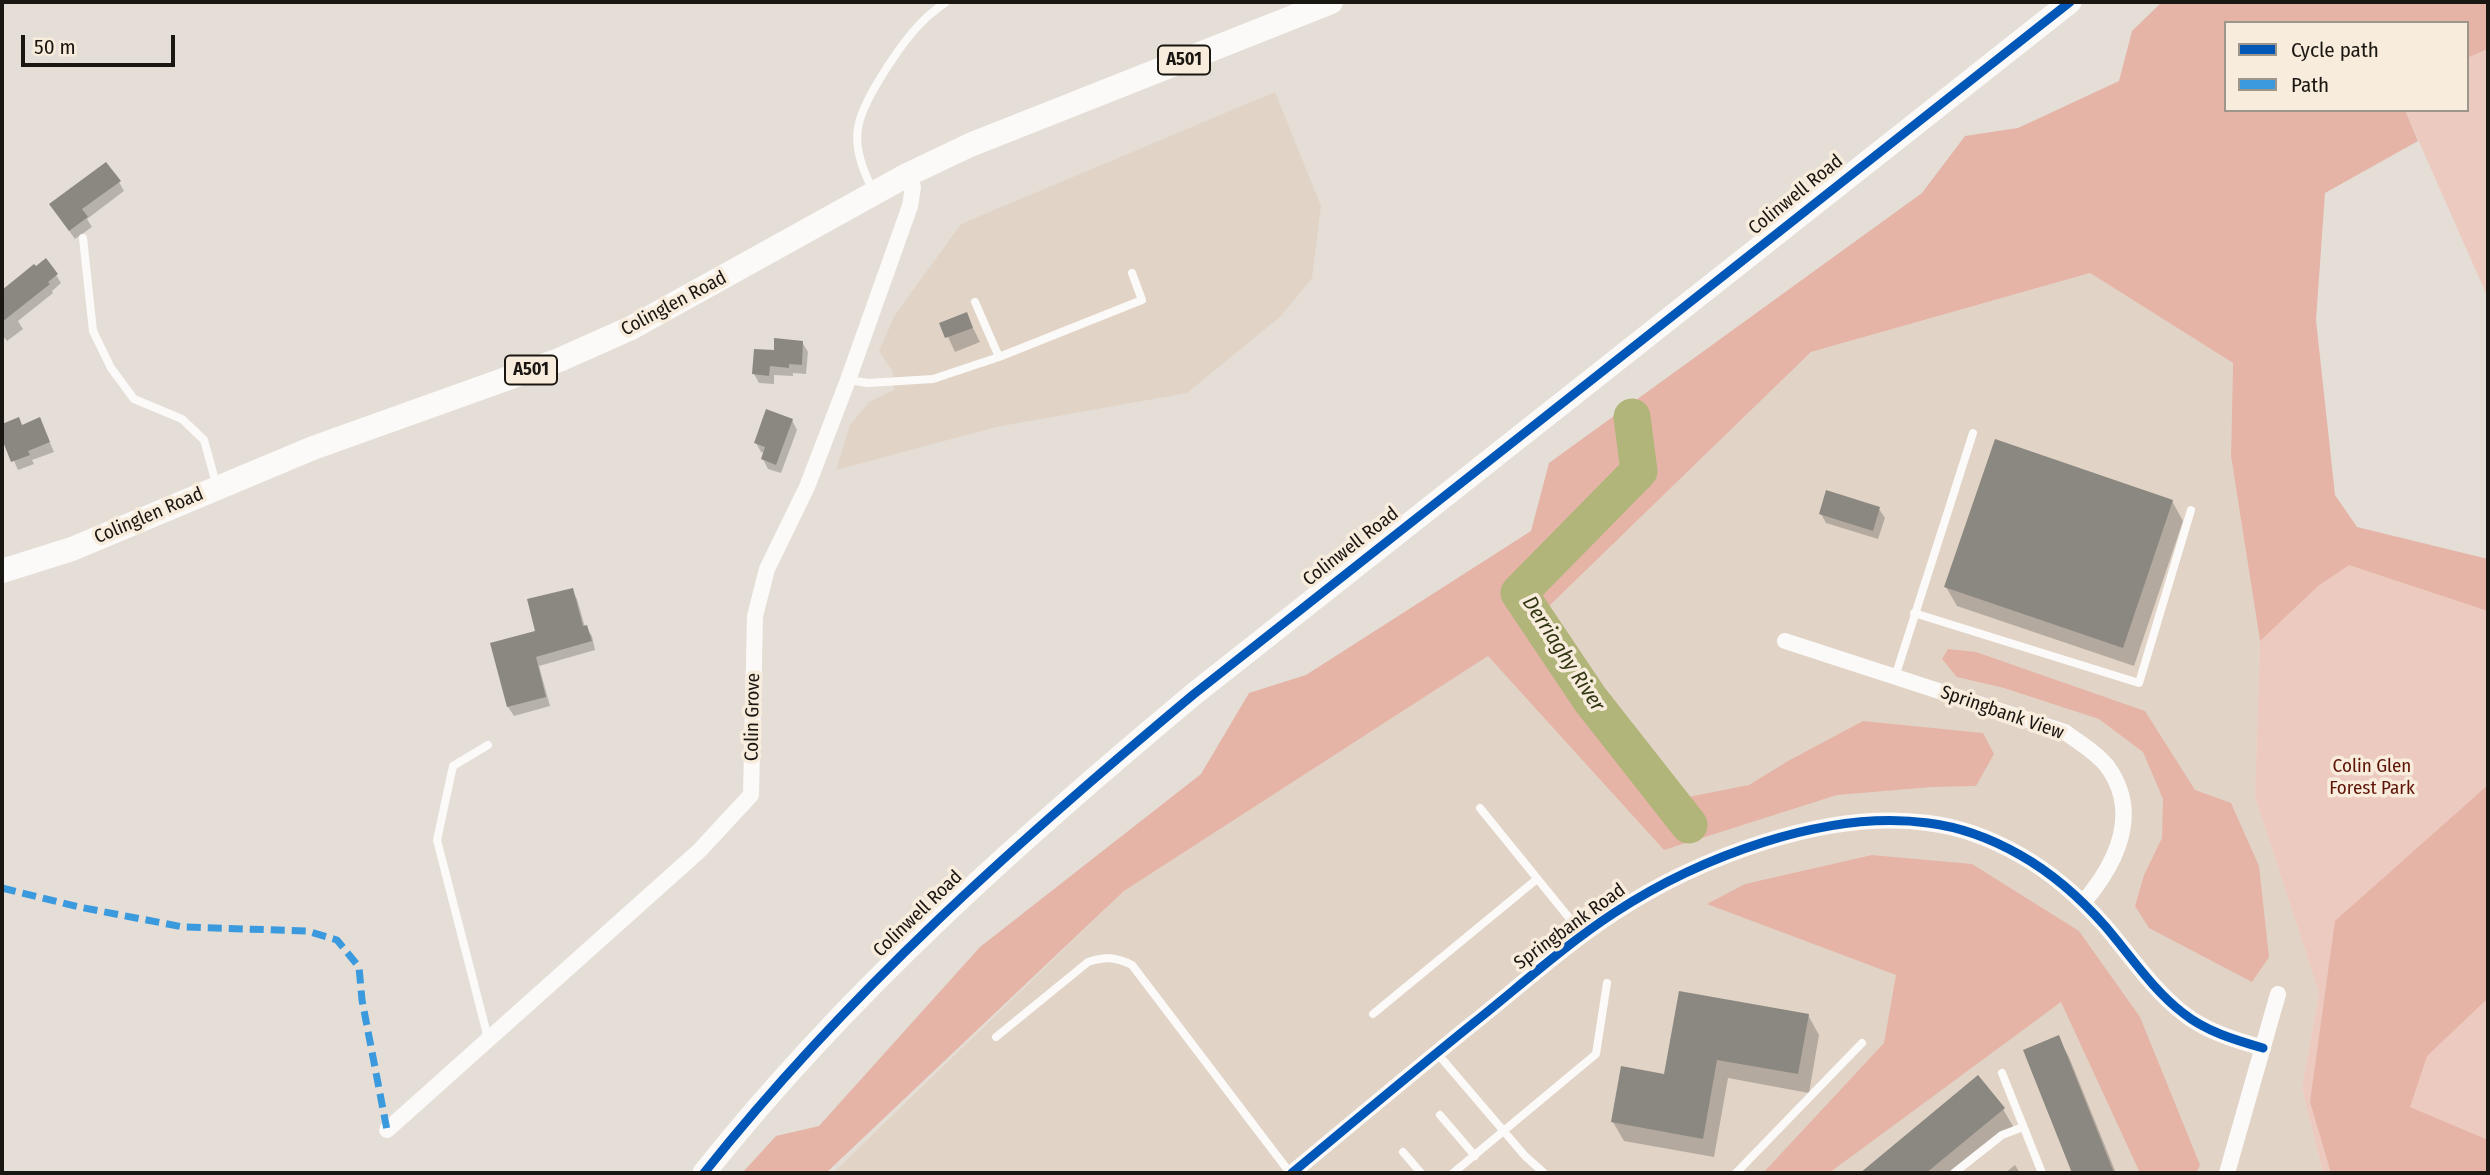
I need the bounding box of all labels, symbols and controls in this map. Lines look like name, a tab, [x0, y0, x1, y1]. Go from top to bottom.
scale bar	[24, 21, 178, 65]
legend	[2224, 21, 2469, 112]
text: 50 m	[34, 34, 76, 60]
text: Cycle path	[2291, 37, 2379, 63]
road number: A501	[1158, 46, 1210, 74]
text: Path	[2291, 72, 2329, 98]
street label: Colinwell Road	[1744, 150, 1848, 240]
street label: Colinglen Road	[617, 267, 731, 341]
road number: A501	[505, 356, 557, 384]
street label: Colinglen Road	[91, 483, 207, 549]
street label: Colinwell Road	[1299, 503, 1403, 591]
water label: Derriaghy River	[1516, 592, 1610, 716]
street label: Colin Grove	[741, 673, 765, 761]
street label: Springbank View	[1937, 681, 2067, 745]
park label: Colin Glen Forest Park	[2329, 756, 2415, 800]
street label: Colinwell Road	[869, 866, 967, 962]
street label: Springbank Road	[1510, 879, 1630, 975]

